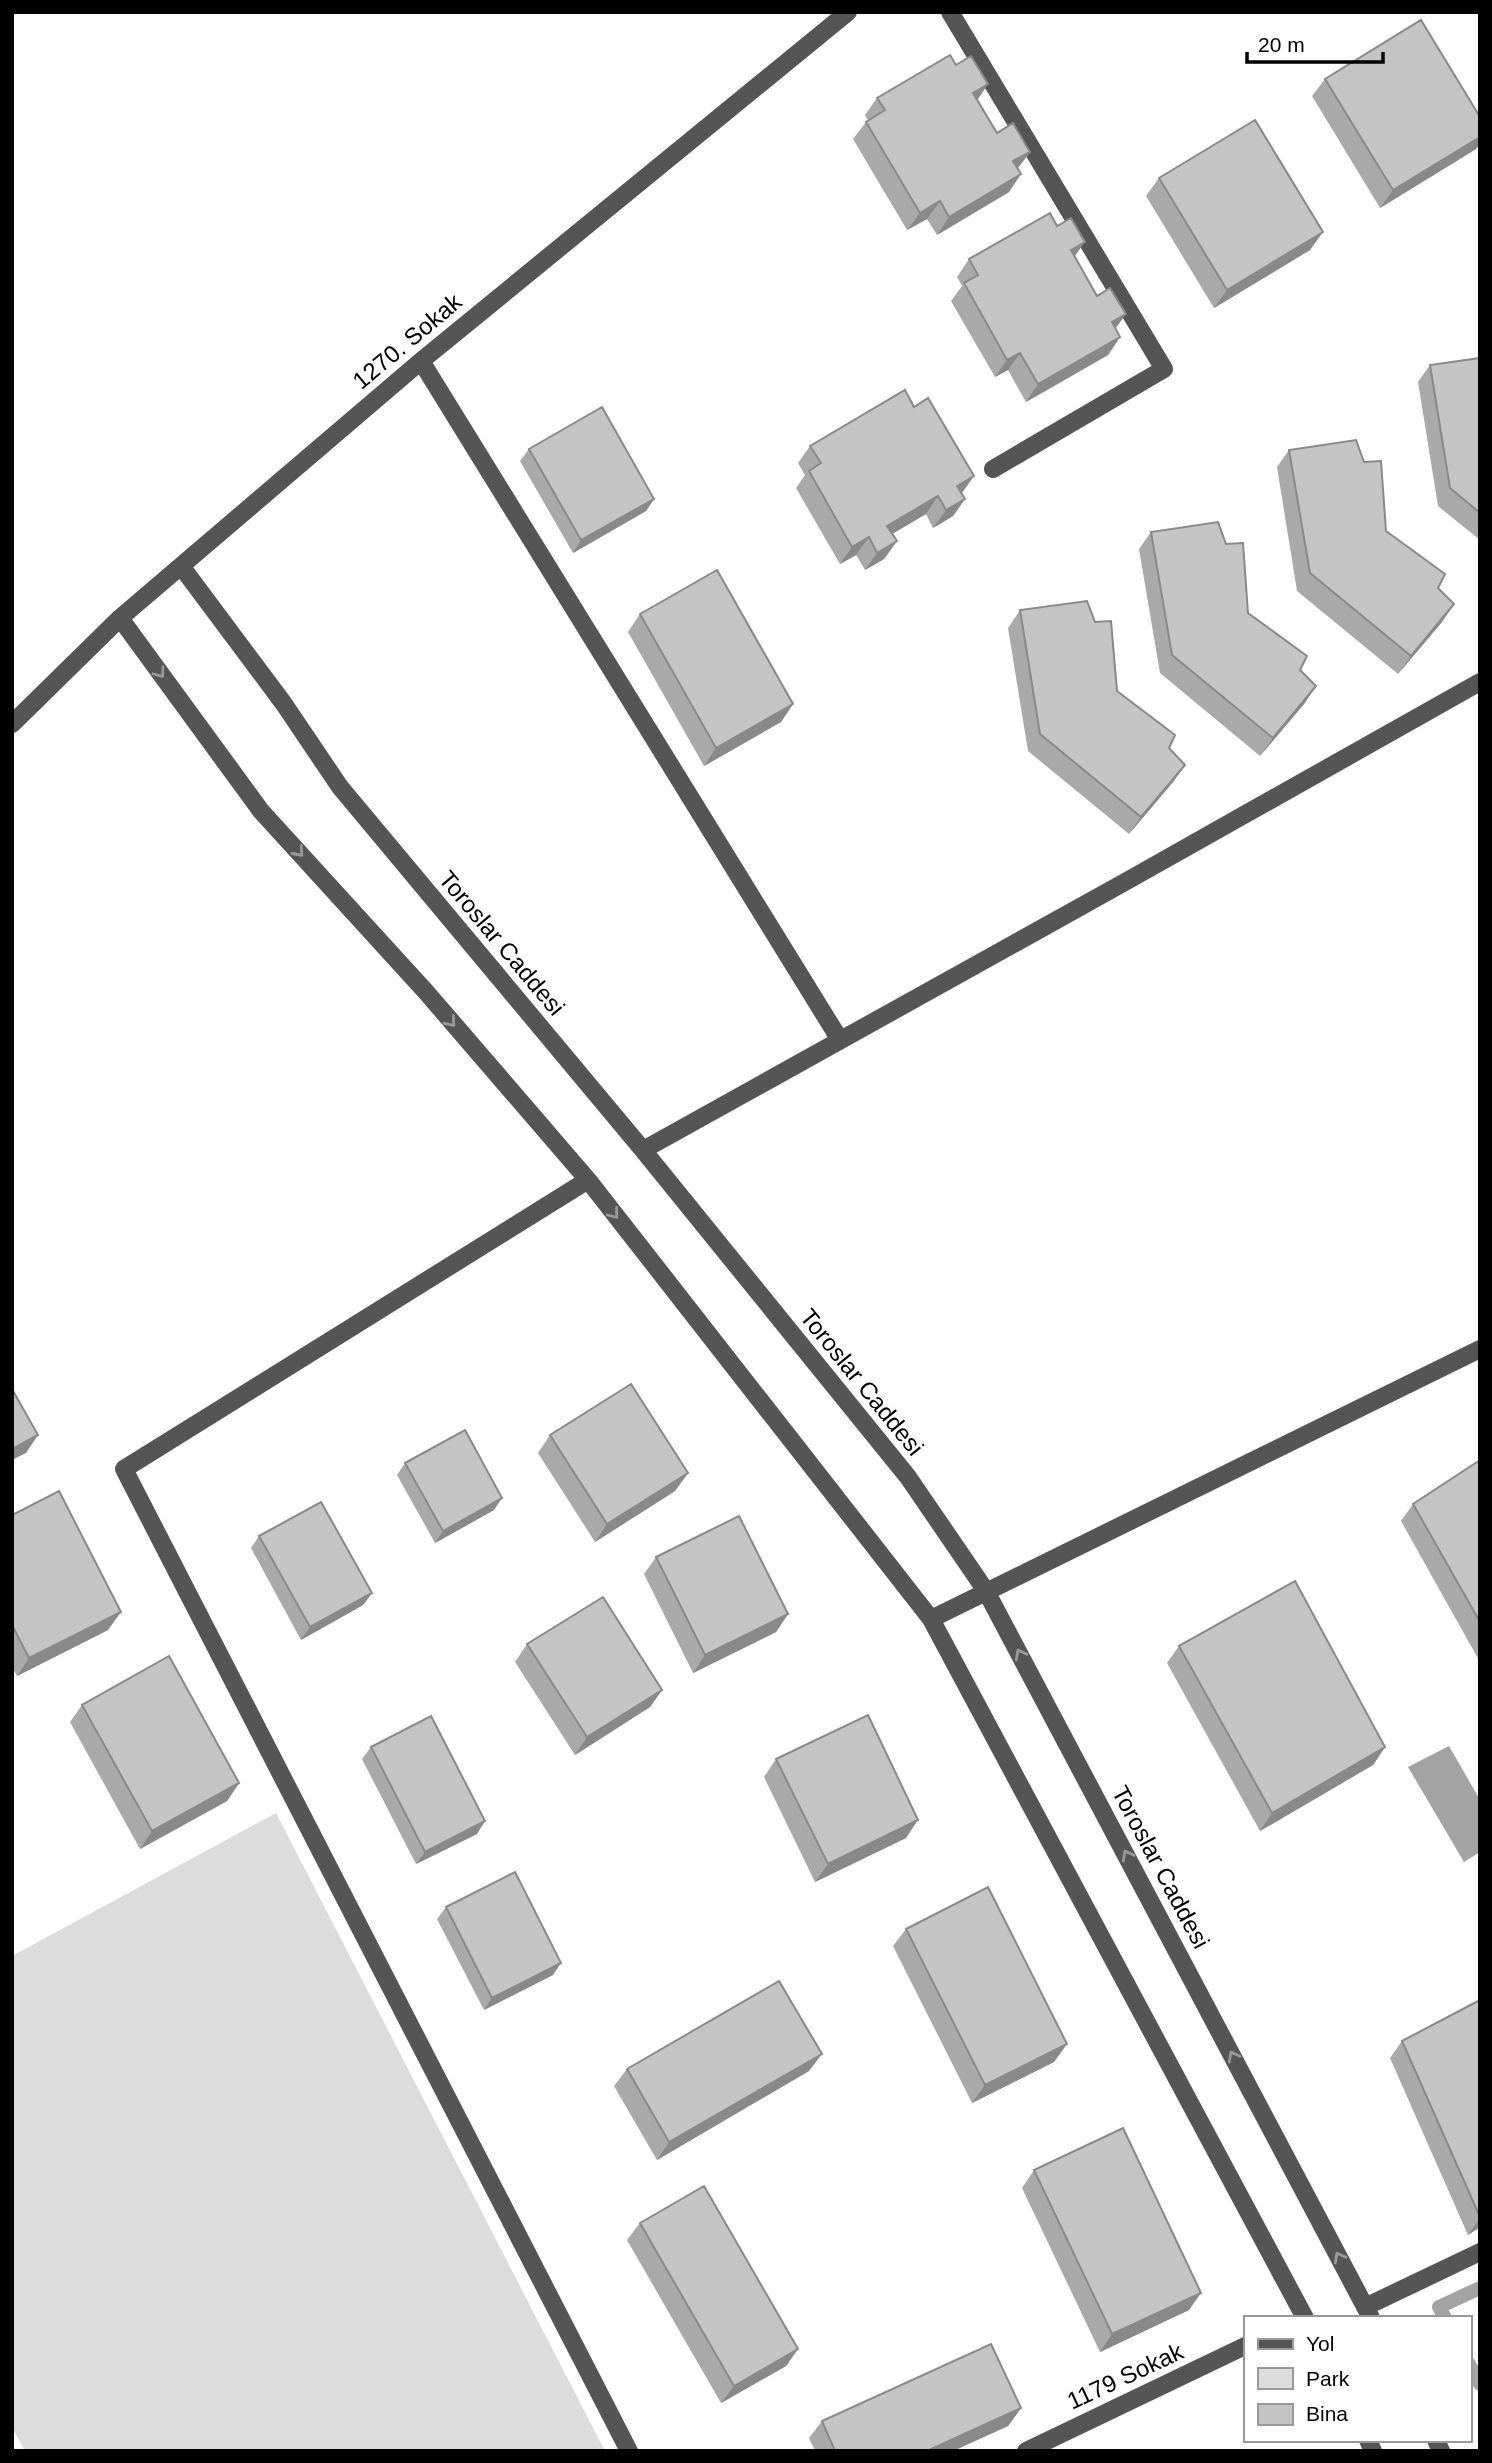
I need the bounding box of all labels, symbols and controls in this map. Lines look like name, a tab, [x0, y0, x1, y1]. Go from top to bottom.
scale bar	[1247, 21, 1384, 65]
text: 20 m	[1258, 33, 1305, 56]
street label: 1270. Sokak	[347, 287, 468, 394]
one-way arrow	[152, 665, 164, 678]
one-way arrow	[291, 844, 303, 857]
street label: Toroslar Caddesi	[434, 865, 570, 1021]
one-way arrow	[443, 1013, 455, 1026]
one-way arrow	[606, 1206, 619, 1218]
street label: Toroslar Caddesi	[795, 1304, 929, 1460]
one-way arrow	[1014, 1649, 1028, 1661]
street label: Toroslar Caddesi	[1107, 1781, 1215, 1953]
one-way arrow	[1121, 1850, 1135, 1862]
one-way arrow	[1228, 2051, 1241, 2063]
one-way arrow	[1334, 2252, 1347, 2265]
legend	[1244, 2316, 1471, 2442]
text: Yol	[1306, 2332, 1334, 2355]
street label: 1179 Sokak	[1063, 2337, 1188, 2415]
text: Park	[1306, 2367, 1350, 2390]
text: Bina	[1306, 2402, 1348, 2425]

